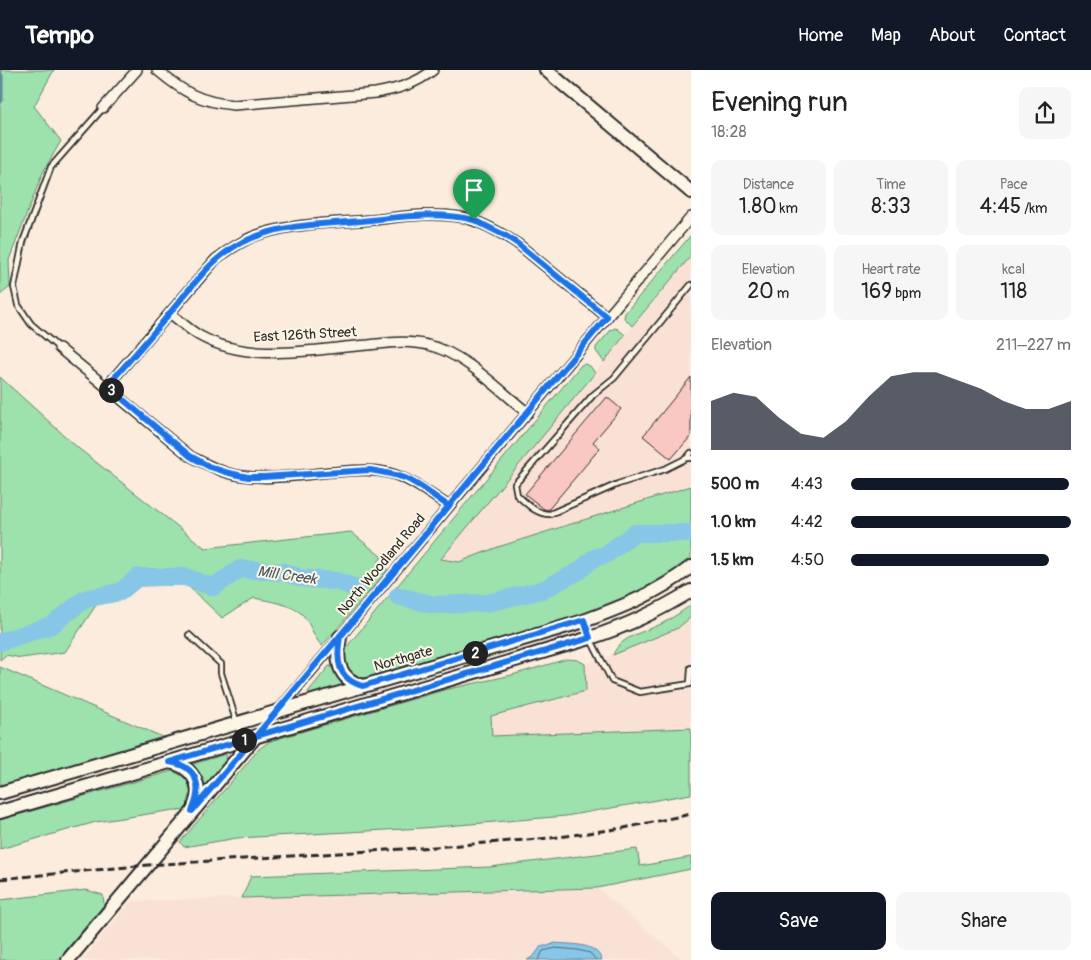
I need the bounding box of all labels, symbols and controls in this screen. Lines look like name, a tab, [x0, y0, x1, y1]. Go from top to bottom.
text: Tempo	[25, 21, 94, 50]
text: Home	[798, 24, 843, 47]
text: Map	[871, 24, 901, 47]
text: About	[929, 24, 975, 47]
text: Contact	[1003, 24, 1066, 47]
text: Evening run	[711, 85, 848, 120]
button: share	[1019, 87, 1071, 139]
text: 18:28	[711, 122, 747, 142]
pin	[453, 169, 495, 220]
icon: arrive	[460, 176, 488, 204]
text: Distance	[743, 176, 794, 193]
text: Time	[876, 176, 906, 193]
text: Pace	[1000, 176, 1028, 193]
text: 1.80	[739, 193, 777, 220]
text: 8:33	[871, 193, 911, 220]
text: 4:45	[980, 193, 1021, 220]
text: km	[777, 200, 798, 217]
text: /km	[1021, 200, 1048, 217]
text: Elevation	[742, 261, 795, 278]
text: Heart rate	[861, 261, 921, 278]
text: kcal	[1002, 261, 1025, 278]
text: 20	[748, 278, 774, 305]
text: 169	[861, 278, 892, 305]
text: 118	[1000, 278, 1027, 305]
text: m	[774, 285, 789, 302]
text: bpm	[892, 285, 921, 302]
street label: East 126th Street	[253, 323, 357, 346]
text: Elevation	[711, 335, 772, 355]
text: 211–227 m	[996, 335, 1071, 355]
pin: 3	[98, 378, 124, 402]
text: 3	[108, 382, 115, 399]
text: 500 m	[711, 474, 759, 494]
text: 4:43	[791, 474, 823, 494]
street label: North Woodland Road	[334, 510, 429, 619]
text: 1.0 km	[711, 512, 756, 532]
text: 4:42	[791, 512, 823, 532]
text: 1.5 km	[711, 550, 754, 570]
text: 4:50	[791, 550, 824, 570]
water label: Mill Creek	[256, 562, 319, 589]
pin: 2	[462, 640, 488, 666]
street label: Northgate	[372, 642, 434, 675]
text: 2	[472, 645, 479, 662]
pin: 1	[232, 728, 256, 752]
text: 1	[242, 732, 247, 749]
button: Save	[711, 892, 886, 950]
button: Share	[896, 892, 1071, 950]

